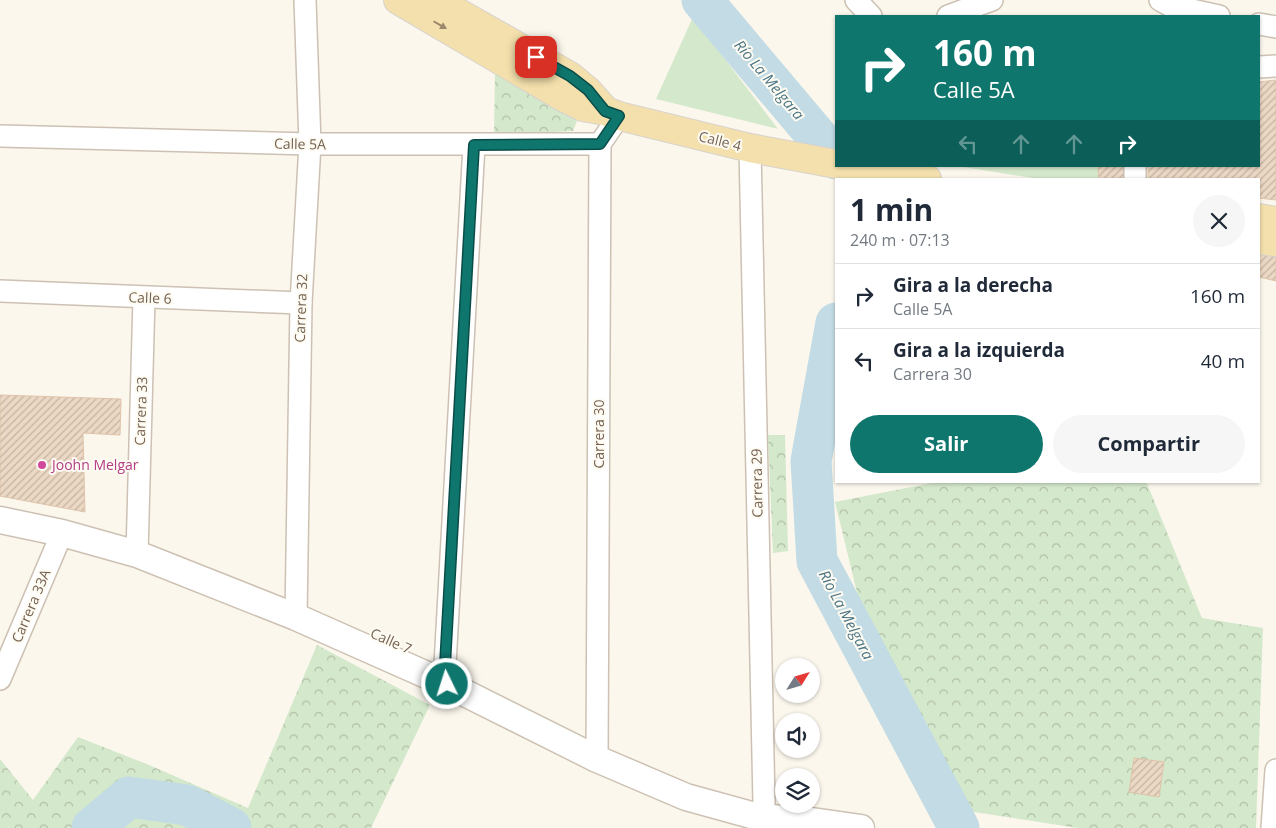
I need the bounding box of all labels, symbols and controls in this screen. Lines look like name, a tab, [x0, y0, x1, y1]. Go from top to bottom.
one-way arrow	[433, 20, 447, 29]
text: 160 m	[933, 29, 1037, 76]
water label: Río La Melgara	[730, 35, 809, 124]
icon: right	[850, 35, 915, 100]
pin	[515, 36, 557, 78]
icon: arrive	[522, 43, 550, 71]
text: Calle 5A	[933, 74, 1015, 104]
street label: Calle 4	[697, 126, 743, 155]
icon: left	[954, 130, 982, 158]
icon: ahead	[1007, 130, 1035, 158]
icon: ahead	[1060, 130, 1088, 158]
icon: right	[1113, 130, 1141, 158]
street label: Calle 5A	[274, 134, 326, 153]
text: 1 min	[850, 189, 933, 230]
button: close	[1193, 195, 1245, 247]
text: 240 m · 07:13	[850, 229, 950, 251]
text: Gira a la derecha	[893, 272, 1053, 298]
street label: Carrera 32	[290, 273, 311, 343]
icon: right	[850, 282, 878, 310]
text: 160 m	[1190, 283, 1245, 309]
street label: Calle 6	[128, 287, 172, 308]
text: Calle 5A	[893, 298, 952, 320]
text: Gira a la izquierda	[893, 337, 1065, 363]
icon: left	[850, 347, 878, 375]
text: 40 m	[1201, 348, 1245, 374]
text: Carrera 30	[893, 363, 972, 385]
street label: Carrera 33	[130, 376, 151, 446]
street label: Carrera 30	[589, 399, 608, 469]
button: Salir	[850, 415, 1043, 473]
button: Compartir	[1053, 415, 1245, 473]
street label: Carrera 29	[746, 448, 767, 518]
place label: Joohn Melgar	[50, 455, 139, 474]
marker: Joohn Melgar	[36, 459, 48, 471]
street label: Carrera 33A	[7, 566, 55, 645]
water label: Río La Melgara	[815, 566, 879, 663]
street label: Calle 7	[368, 623, 415, 658]
position arrow	[420, 657, 472, 709]
north arrow	[775, 658, 820, 702]
map controls	[775, 658, 820, 813]
button: sound	[775, 713, 820, 758]
button: layers	[775, 768, 820, 813]

